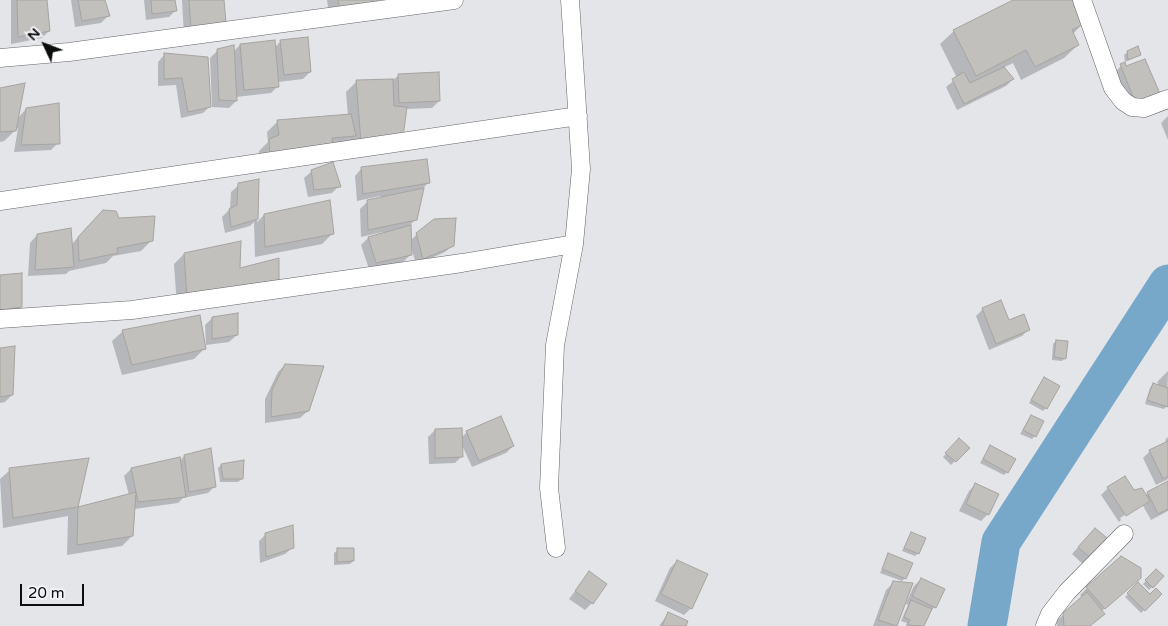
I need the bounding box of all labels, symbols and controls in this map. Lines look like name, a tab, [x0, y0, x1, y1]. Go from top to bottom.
north arrow	[20, 20, 70, 70]
text: N	[24, 25, 44, 44]
scale bar	[22, 574, 86, 606]
text: 20 m	[28, 584, 65, 602]

